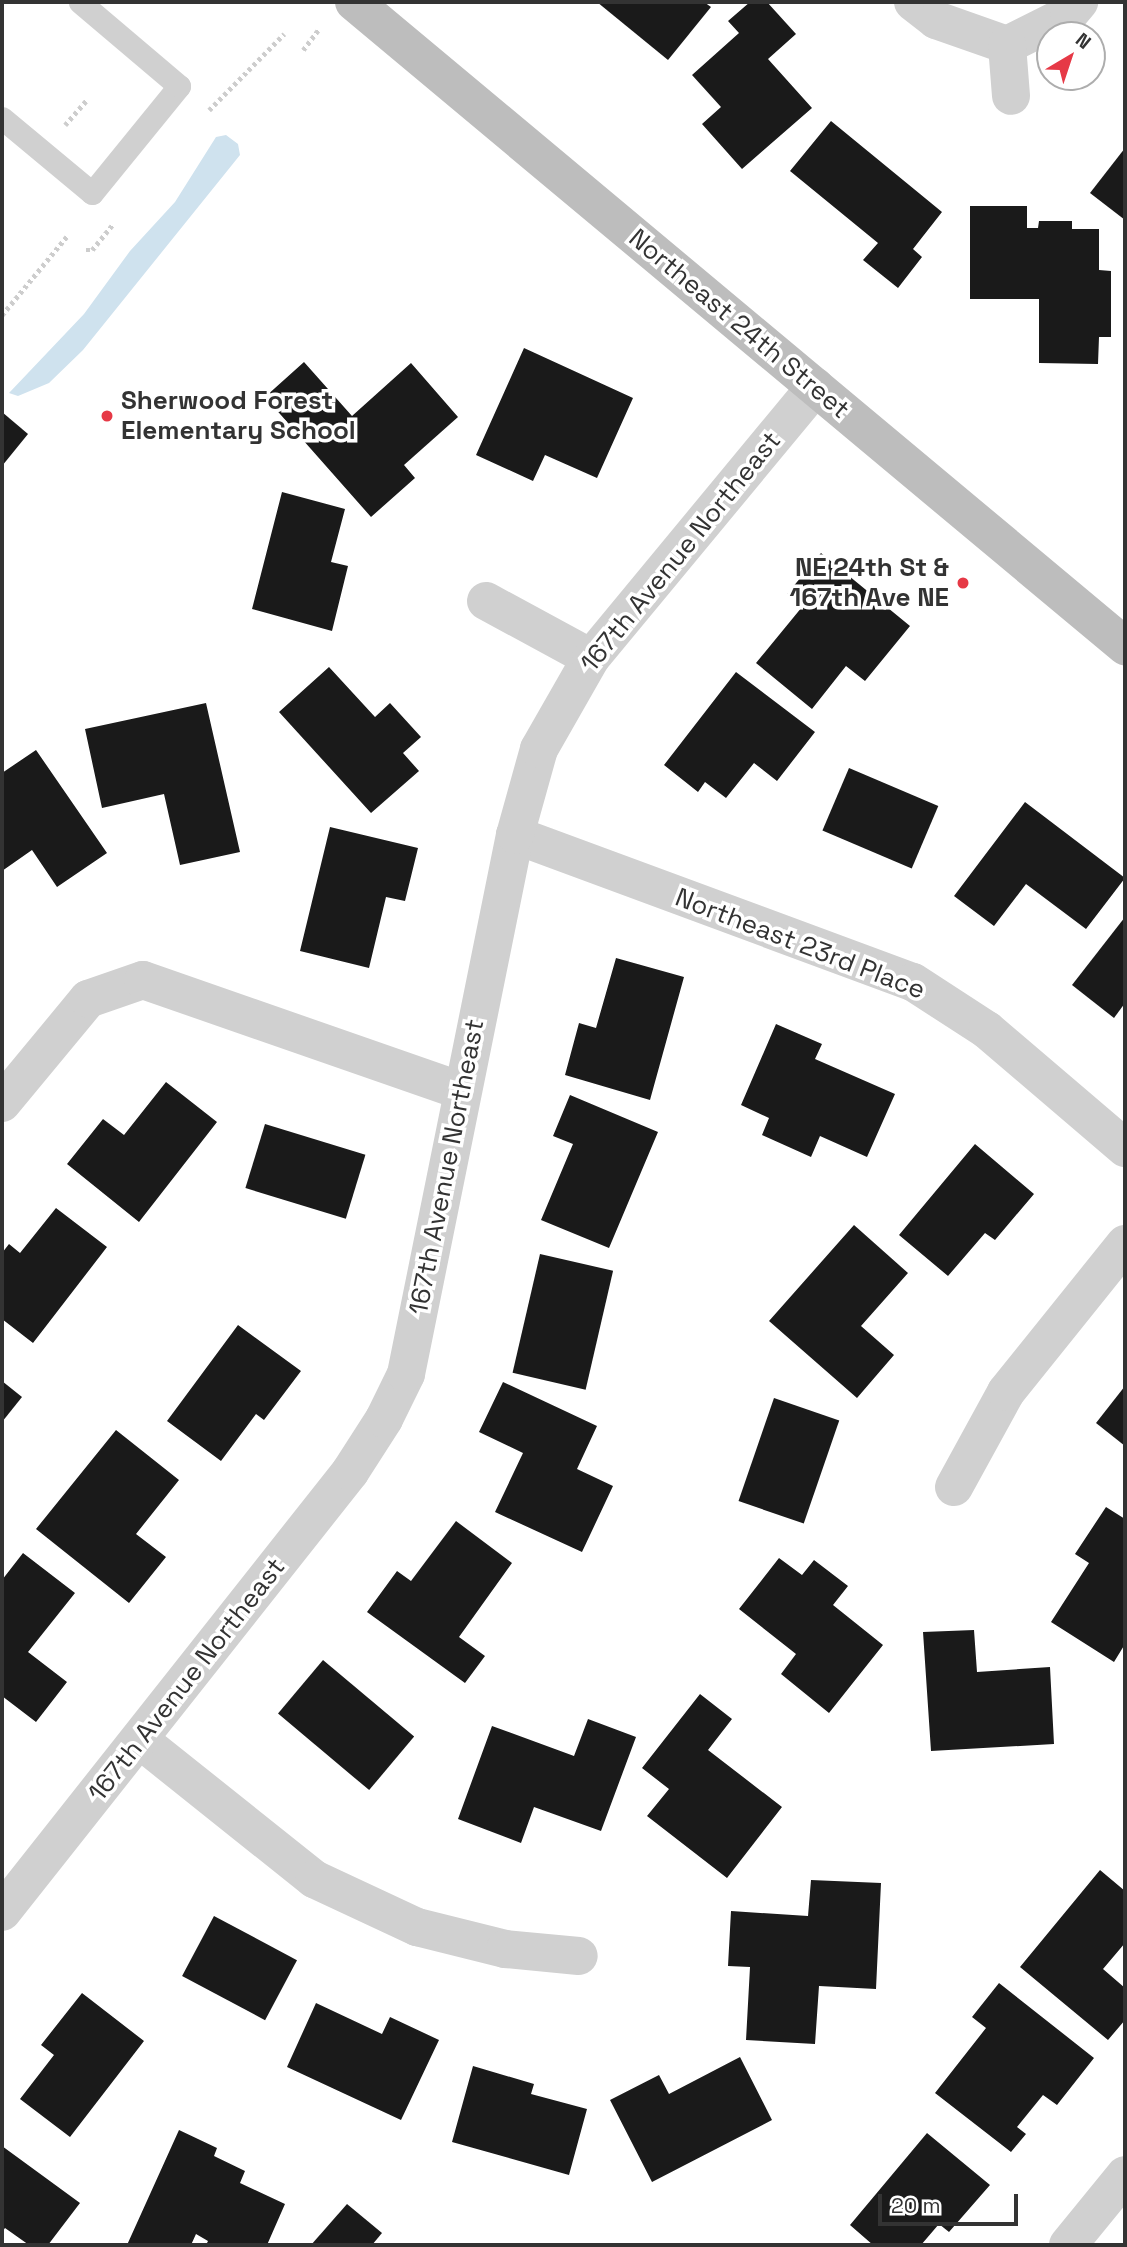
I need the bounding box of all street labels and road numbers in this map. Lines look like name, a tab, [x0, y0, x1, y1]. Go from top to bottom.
street label: Northeast 24th Street	[622, 223, 856, 425]
street label: 167th Avenue Northeast	[574, 425, 788, 679]
street label: Northeast 23rd Place	[671, 882, 929, 1006]
street label: 167th Avenue Northeast	[403, 1016, 491, 1318]
street label: 167th Avenue Northeast	[82, 1552, 292, 1808]

